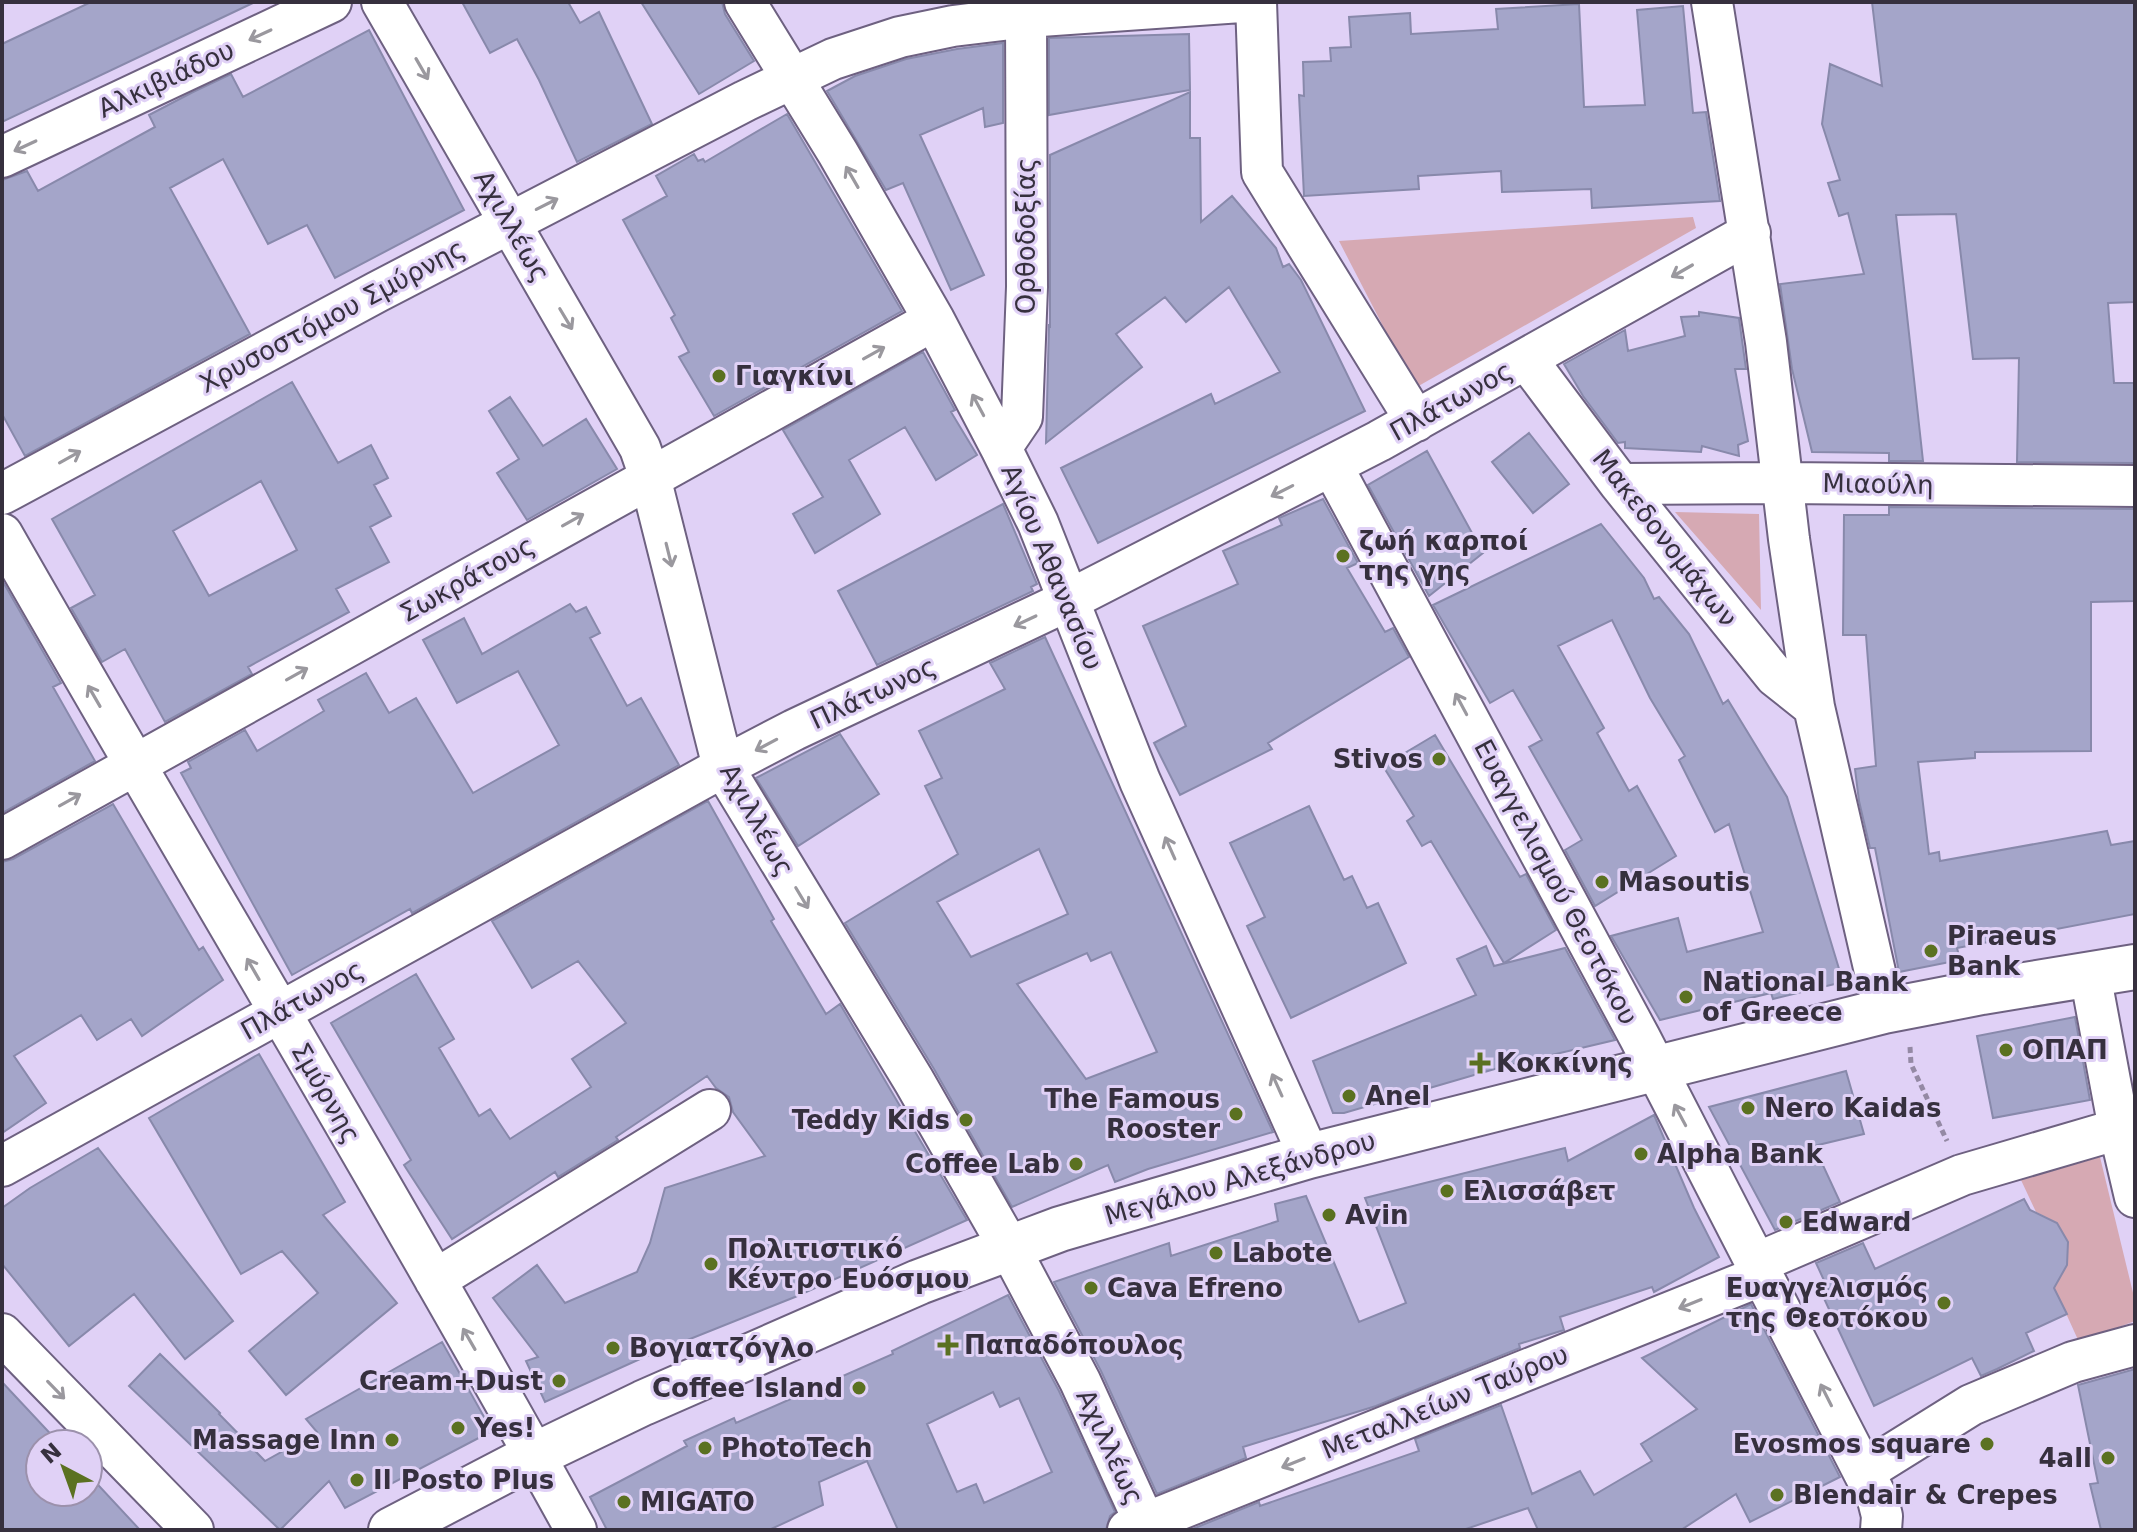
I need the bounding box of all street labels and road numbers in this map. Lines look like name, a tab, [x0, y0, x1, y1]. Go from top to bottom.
street label: Αλκιβιάδου	[93, 34, 239, 124]
street label: Ορθοδοξίας	[1011, 158, 1041, 314]
street label: Αχιλλέως	[468, 165, 556, 287]
street label: Χρυσοστόμου Σμύρνης	[194, 233, 470, 399]
street label: Πλάτωνος	[1385, 355, 1517, 447]
street label: Μακεδονομάχων	[1587, 444, 1743, 632]
street label: Αγίου Αθανασίου	[995, 460, 1109, 674]
street label: Μιαούλη	[1822, 468, 1934, 500]
street label: Σωκράτους	[395, 530, 539, 628]
street label: Πλάτωνος	[805, 651, 941, 735]
street label: Ευαγγελισμού Θεοτόκου	[1468, 735, 1644, 1029]
street label: Αχιλλέως	[714, 759, 800, 881]
street label: Πλάτωνος	[236, 954, 368, 1046]
street label: Σμύρνης	[285, 1038, 367, 1148]
street label: Μεγάλου Αλεξάνδρου	[1101, 1125, 1379, 1231]
street label: Μεταλλείων Ταύρου	[1317, 1339, 1573, 1465]
street label: Αχιλλέως	[1070, 1385, 1150, 1509]

